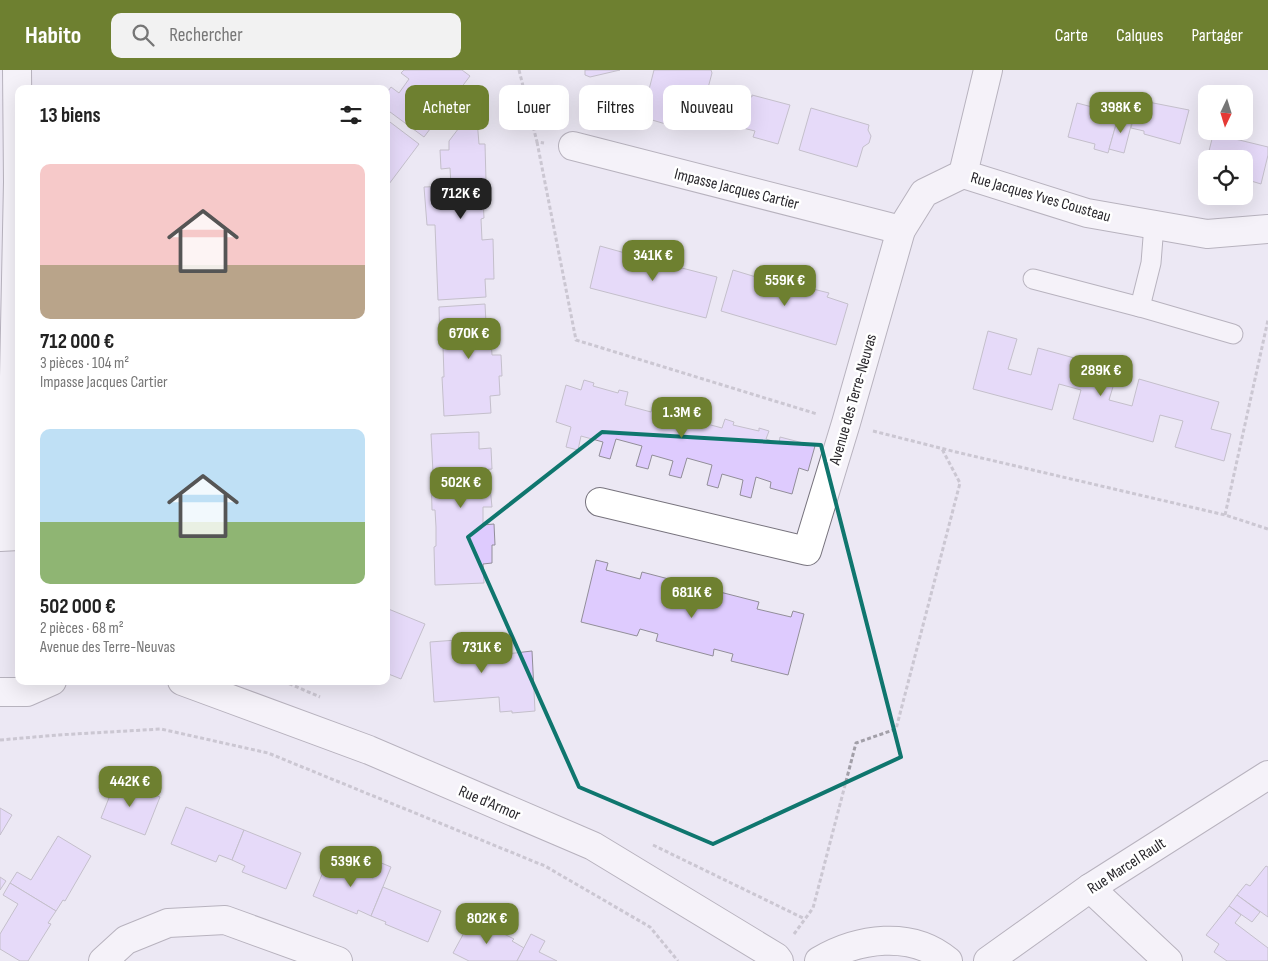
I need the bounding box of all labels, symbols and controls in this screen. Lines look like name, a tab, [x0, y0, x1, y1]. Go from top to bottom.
search box	[111, 13, 461, 58]
text: Habito	[25, 21, 81, 50]
icon: search	[129, 21, 157, 49]
text: Rechercher	[169, 24, 243, 47]
text: Carte	[1055, 25, 1088, 46]
text: Calques	[1116, 25, 1163, 46]
text: Partager	[1191, 25, 1243, 46]
chip: Acheter	[405, 85, 489, 130]
chip: Louer	[499, 85, 569, 130]
chip: Filtres	[579, 85, 653, 130]
chip: Nouveau	[663, 85, 751, 130]
north arrow	[1198, 85, 1252, 140]
map controls	[1198, 85, 1253, 205]
pin: 398K €	[1080, 92, 1162, 134]
text: 398K €	[1101, 98, 1141, 117]
icon: filters	[337, 101, 365, 129]
text: 13 biens	[40, 103, 101, 128]
button: locate	[1198, 150, 1253, 205]
street label: Impasse Jacques Cartier	[672, 165, 801, 214]
street label: Rue Jacques Yves Cousteau	[968, 168, 1113, 227]
pin: 712K €	[420, 178, 502, 220]
text: 712K €	[441, 184, 481, 203]
icon: home	[158, 196, 248, 286]
pin: 341K €	[612, 240, 694, 282]
text: 341K €	[633, 246, 673, 265]
pin: 559K €	[744, 264, 826, 307]
text: 559K €	[765, 271, 805, 290]
pin: 670K €	[428, 318, 510, 360]
text: 670K €	[449, 324, 489, 343]
text: 712 000 €	[40, 329, 114, 354]
street label: Avenue des Terre-Neuvas	[825, 332, 881, 468]
text: 3 pièces · 104 m²	[40, 354, 129, 373]
pin: 289K €	[1060, 354, 1142, 397]
text: 289K €	[1081, 361, 1121, 380]
text: Impasse Jacques Cartier	[40, 373, 168, 392]
pin: 1.3M €	[641, 396, 723, 439]
text: 1.3M €	[663, 403, 701, 422]
icon: home	[158, 461, 248, 551]
pin: 502K €	[420, 466, 502, 509]
text: 502K €	[441, 473, 481, 492]
pin: 681K €	[651, 576, 733, 619]
text: 681K €	[672, 583, 712, 602]
text: 502 000 €	[40, 594, 116, 619]
text: 2 pièces · 68 m²	[40, 619, 124, 638]
pin: 731K €	[441, 632, 523, 674]
text: Avenue des Terre-Neuvas	[40, 638, 175, 657]
text: 731K €	[462, 638, 502, 657]
pin: 442K €	[89, 766, 171, 808]
text: 442K €	[110, 772, 150, 791]
street label: Rue d'Armor	[456, 782, 524, 825]
street label: Rue Marcel Rault	[1084, 834, 1170, 899]
pin: 539K €	[310, 846, 392, 888]
text: 539K €	[331, 852, 371, 871]
pin: 802K €	[446, 902, 528, 945]
text: 802K €	[467, 909, 507, 928]

